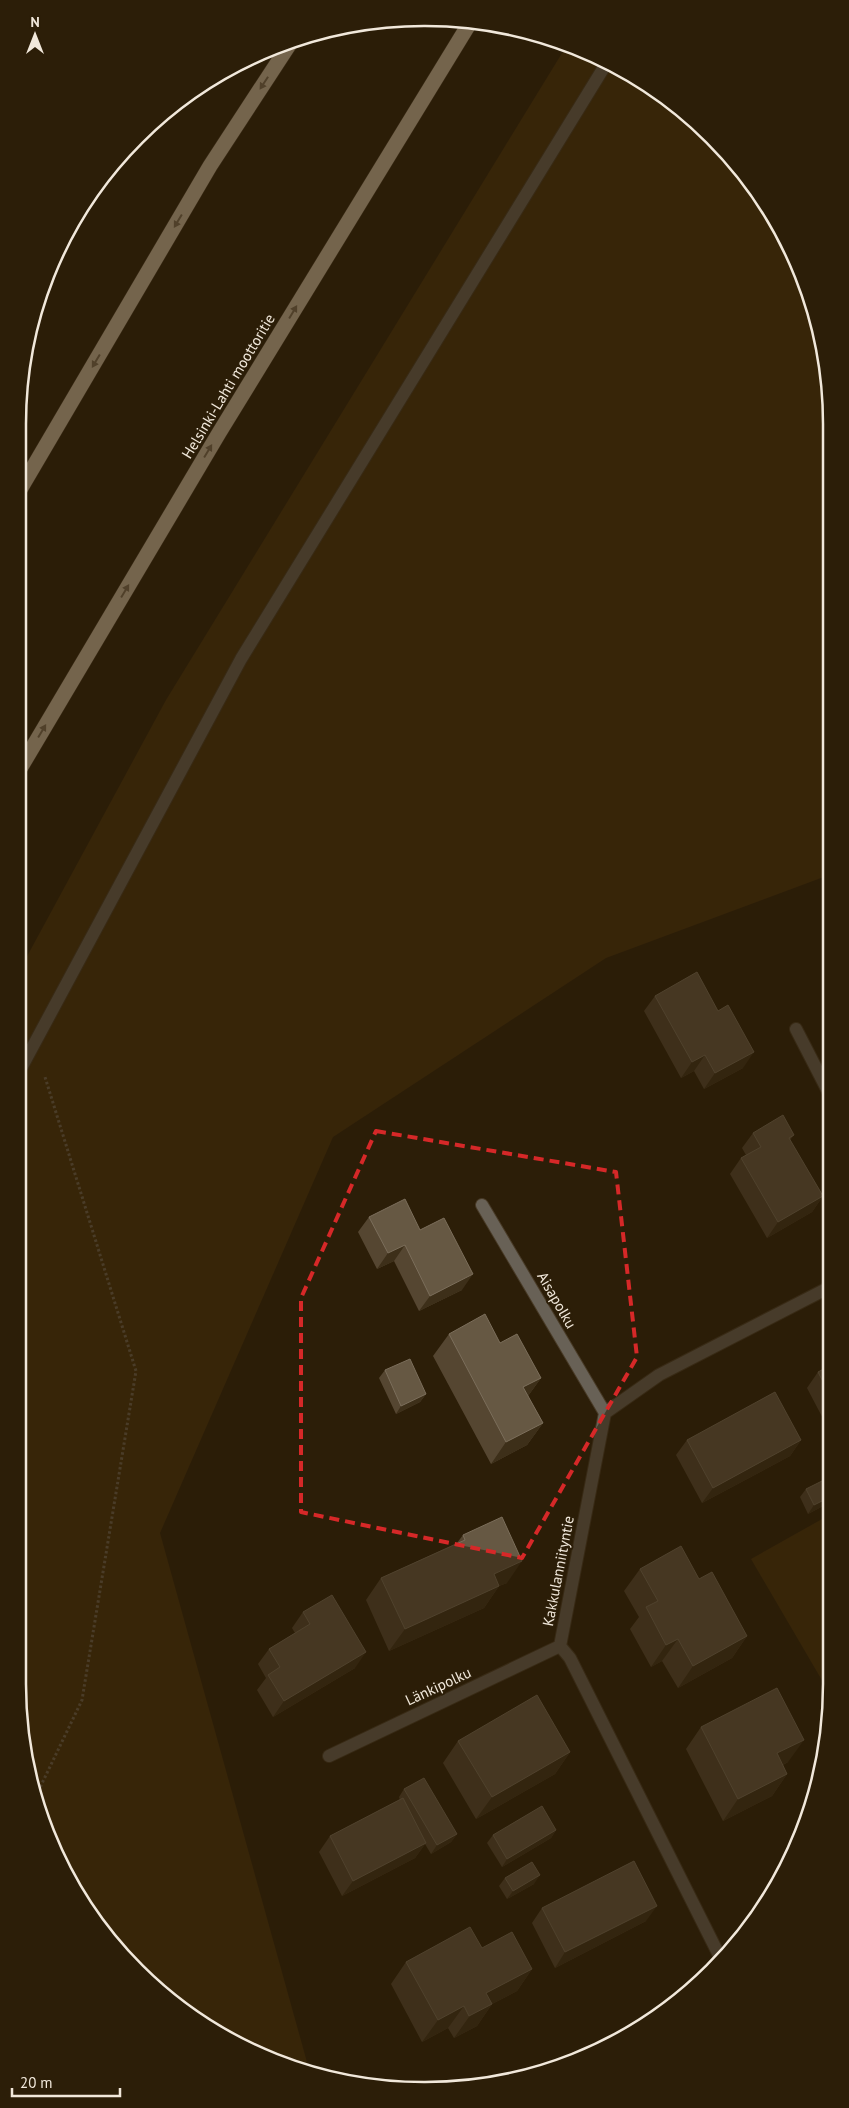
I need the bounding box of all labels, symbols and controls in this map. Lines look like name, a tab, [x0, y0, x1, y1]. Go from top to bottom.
north arrow	[10, 10, 60, 60]
text: N	[30, 13, 40, 31]
one-way arrow	[259, 76, 269, 90]
one-way arrow	[174, 214, 183, 227]
one-way arrow	[288, 306, 298, 319]
street label: Helsinki-Lahti moottoritie	[177, 310, 279, 462]
one-way arrow	[91, 354, 100, 367]
one-way arrow	[204, 445, 213, 458]
one-way arrow	[121, 584, 130, 597]
one-way arrow	[38, 724, 47, 737]
street label: Aisapolku	[533, 1268, 581, 1332]
street label: Kakkulanniityntie	[538, 1514, 578, 1628]
street label: Länkipolku	[402, 1663, 474, 1709]
scale bar	[12, 2066, 120, 2098]
text: 20 m	[20, 2073, 53, 2092]

